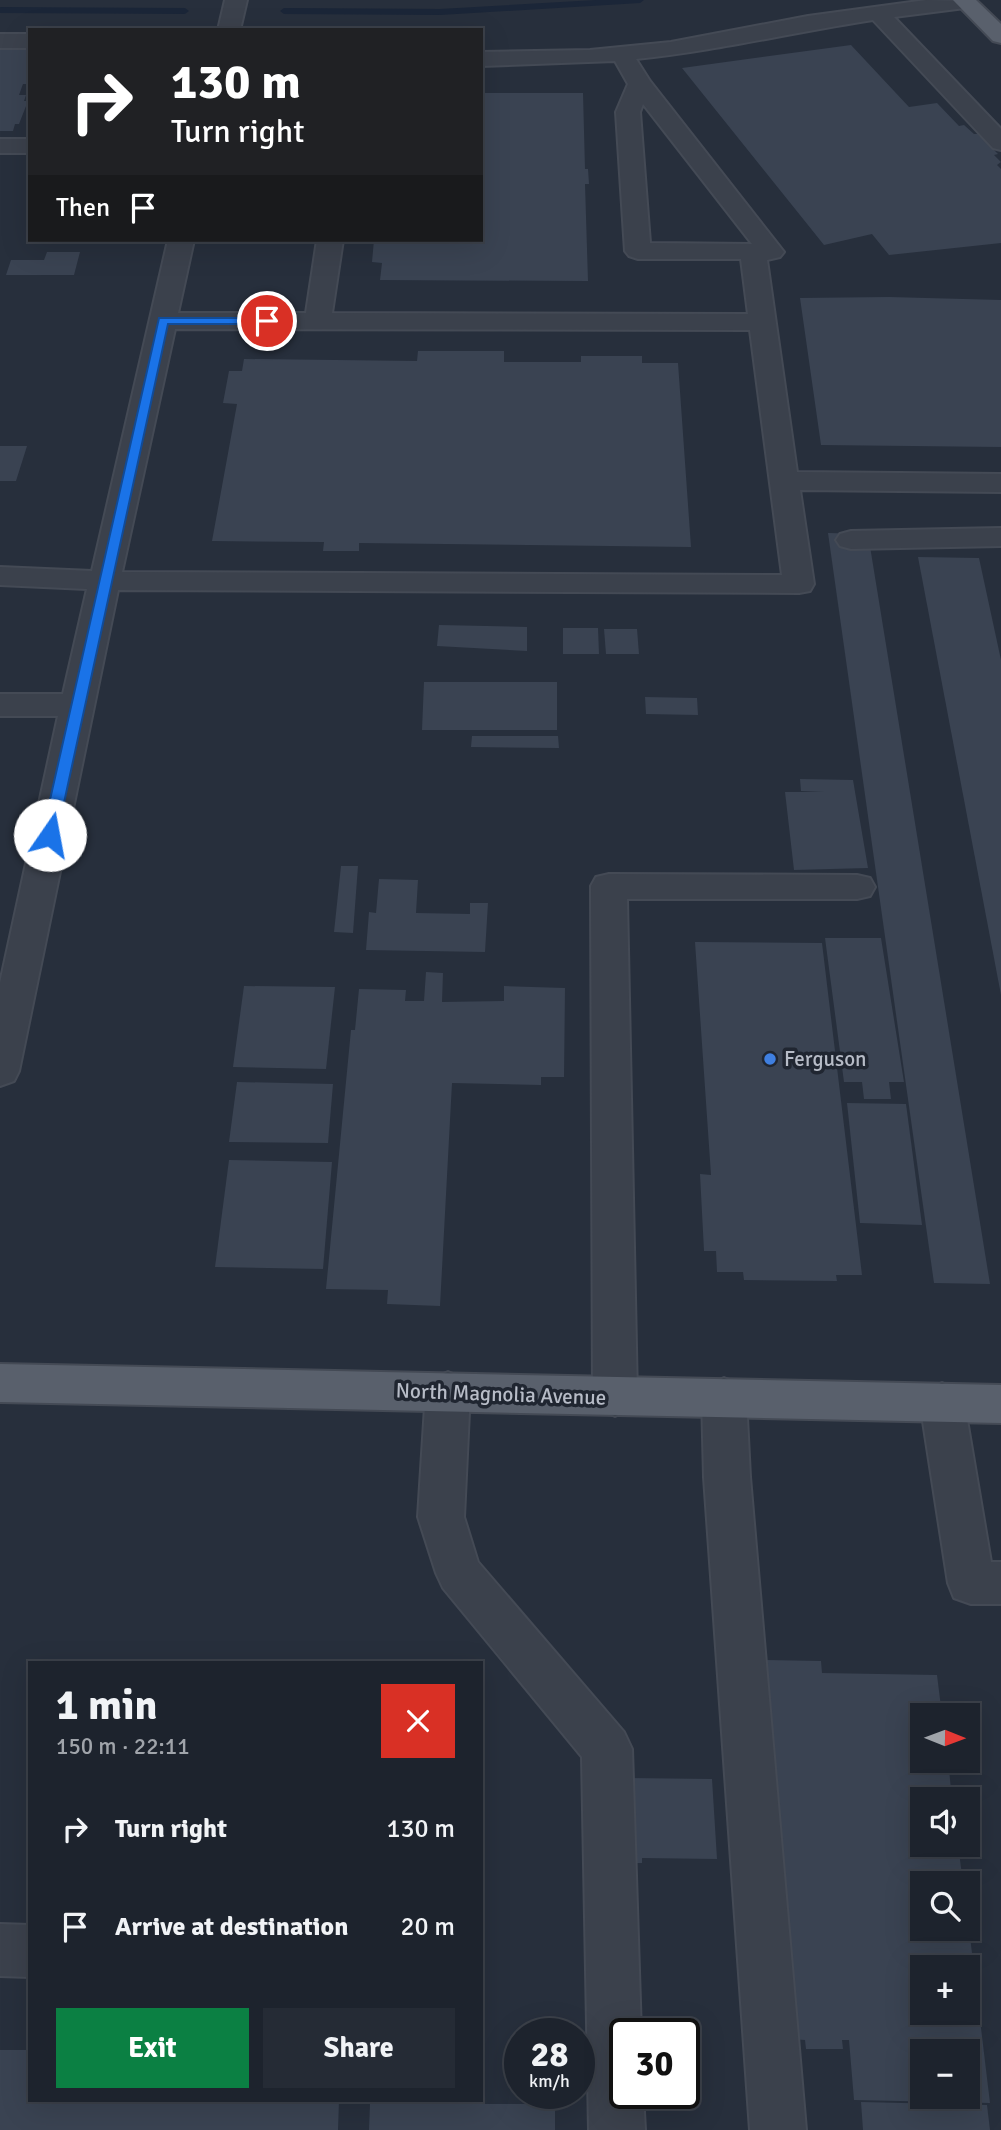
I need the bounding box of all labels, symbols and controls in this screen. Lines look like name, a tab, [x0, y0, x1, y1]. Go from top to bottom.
text: 130 m	[171, 52, 301, 112]
icon: right	[56, 56, 147, 147]
text: Turn right	[171, 112, 304, 151]
icon: arrive	[124, 189, 162, 227]
text: Then	[56, 192, 110, 224]
pin	[237, 291, 297, 351]
icon: arrive	[248, 302, 286, 340]
position arrow	[13, 798, 87, 872]
place label: Ferguson	[784, 1046, 867, 1072]
marker: Ferguson	[762, 1051, 778, 1067]
street label: North Magnolia Avenue	[395, 1377, 607, 1411]
text: 1 min	[56, 1680, 157, 1731]
button: close	[381, 1684, 455, 1758]
north arrow	[910, 1703, 980, 1773]
map controls	[910, 1703, 980, 2109]
text: 150 m · 22:11	[56, 1732, 190, 1761]
button: sound	[910, 1787, 980, 1857]
icon: right	[56, 1810, 94, 1848]
text: Turn right	[115, 1813, 227, 1845]
text: 130 m	[386, 1813, 455, 1845]
button: search	[910, 1871, 980, 1941]
icon: arrive	[56, 1908, 94, 1946]
text: Arrive at destination	[115, 1911, 348, 1943]
text: 20 m	[400, 1911, 455, 1943]
button: +	[910, 1955, 980, 2025]
button: Exit	[56, 2008, 249, 2088]
button: Share	[263, 2008, 455, 2088]
speed limit sign: 30	[609, 2018, 700, 2109]
text: 28	[531, 2033, 568, 2076]
button: −	[910, 2039, 980, 2109]
text: km/h	[529, 2070, 570, 2092]

